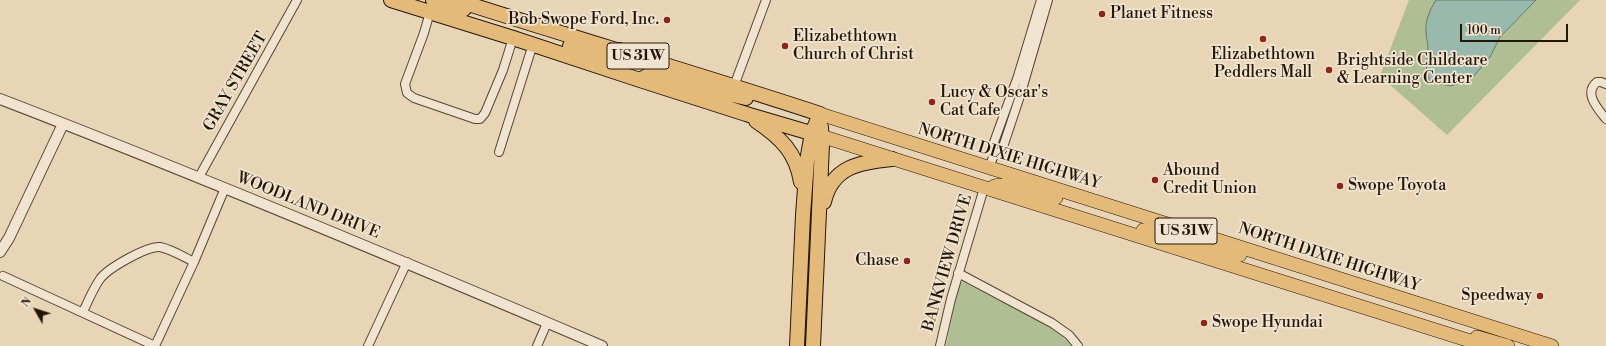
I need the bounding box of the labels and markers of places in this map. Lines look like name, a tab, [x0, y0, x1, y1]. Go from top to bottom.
place label: Planet Fitness	[1110, 4, 1213, 24]
marker: Planet Fitness	[1097, 9, 1107, 19]
place label: Bob Swope Ford, Inc.	[508, 10, 659, 30]
marker: Bob Swope Ford, Inc.	[662, 15, 672, 25]
place label: Elizabethtown Church of Christ	[793, 27, 914, 65]
marker: Elizabethtown Peddlers Mall	[1258, 34, 1268, 44]
marker: Elizabethtown Church of Christ	[780, 41, 790, 51]
place label: Elizabethtown Peddlers Mall	[1211, 45, 1315, 83]
place label: Brightside Childcare & Learning Center	[1337, 51, 1488, 89]
marker: Brightside Childcare & Learning Center	[1324, 65, 1334, 75]
place label: Lucy & Oscar's Cat Cafe	[940, 83, 1048, 121]
marker: Lucy & Oscar's Cat Cafe	[927, 97, 937, 107]
place label: Abound Credit Union	[1163, 161, 1257, 199]
marker: Abound Credit Union	[1150, 175, 1160, 185]
place label: Swope Toyota	[1348, 176, 1446, 196]
marker: Swope Toyota	[1335, 181, 1345, 191]
place label: Chase	[855, 251, 899, 271]
marker: Chase	[902, 256, 912, 266]
place label: Speedway	[1461, 286, 1532, 306]
marker: Speedway	[1535, 291, 1545, 301]
place label: Swope Hyundai	[1212, 313, 1323, 333]
marker: Swope Hyundai	[1199, 318, 1209, 328]

